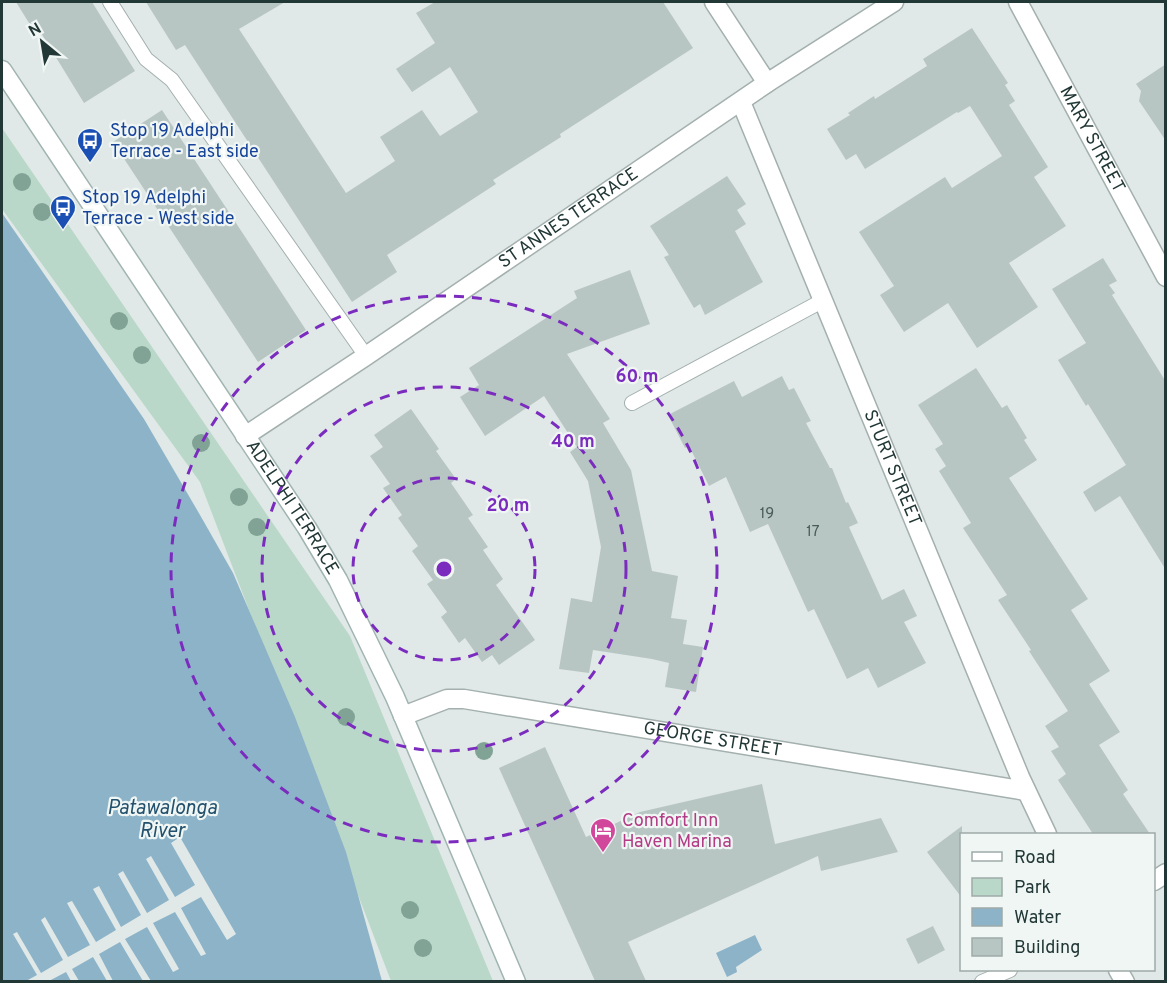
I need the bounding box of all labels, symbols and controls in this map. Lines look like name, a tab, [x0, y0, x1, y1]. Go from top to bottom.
north arrow	[12, 12, 72, 72]
text: N	[26, 19, 45, 42]
street label: MARY STREET	[1054, 82, 1130, 197]
place label: Stop 19 Adelphi Terrace - East side	[110, 120, 259, 164]
bus stop icon: Stop 19 Adelphi Terrace - East side	[75, 126, 105, 164]
street label: ST ANNES TERRACE	[494, 162, 643, 274]
place label: Stop 19 Adelphi Terrace - West side	[82, 187, 235, 231]
bus stop icon: Stop 19 Adelphi Terrace - West side	[48, 193, 78, 231]
text: 60 m	[615, 366, 659, 389]
street label: STURT STREET	[858, 406, 927, 530]
text: 40 m	[551, 431, 595, 454]
street label: ADELPHI TERRACE	[240, 436, 344, 579]
text: 20 m	[486, 495, 530, 518]
house number: 19	[760, 505, 774, 524]
house number: 17	[806, 523, 820, 542]
centre of rings	[434, 559, 454, 579]
street label: GEORGE STREET	[642, 717, 783, 762]
water label: Patawalonga River	[107, 796, 218, 845]
place label: Comfort Inn Haven Marina	[622, 810, 732, 854]
hotel icon: Comfort Inn Haven Marina	[588, 816, 618, 854]
legend	[960, 833, 1155, 971]
text: Road	[1014, 847, 1056, 870]
text: Park	[1014, 877, 1051, 900]
text: Water	[1014, 907, 1061, 930]
text: Building	[1014, 937, 1080, 960]

